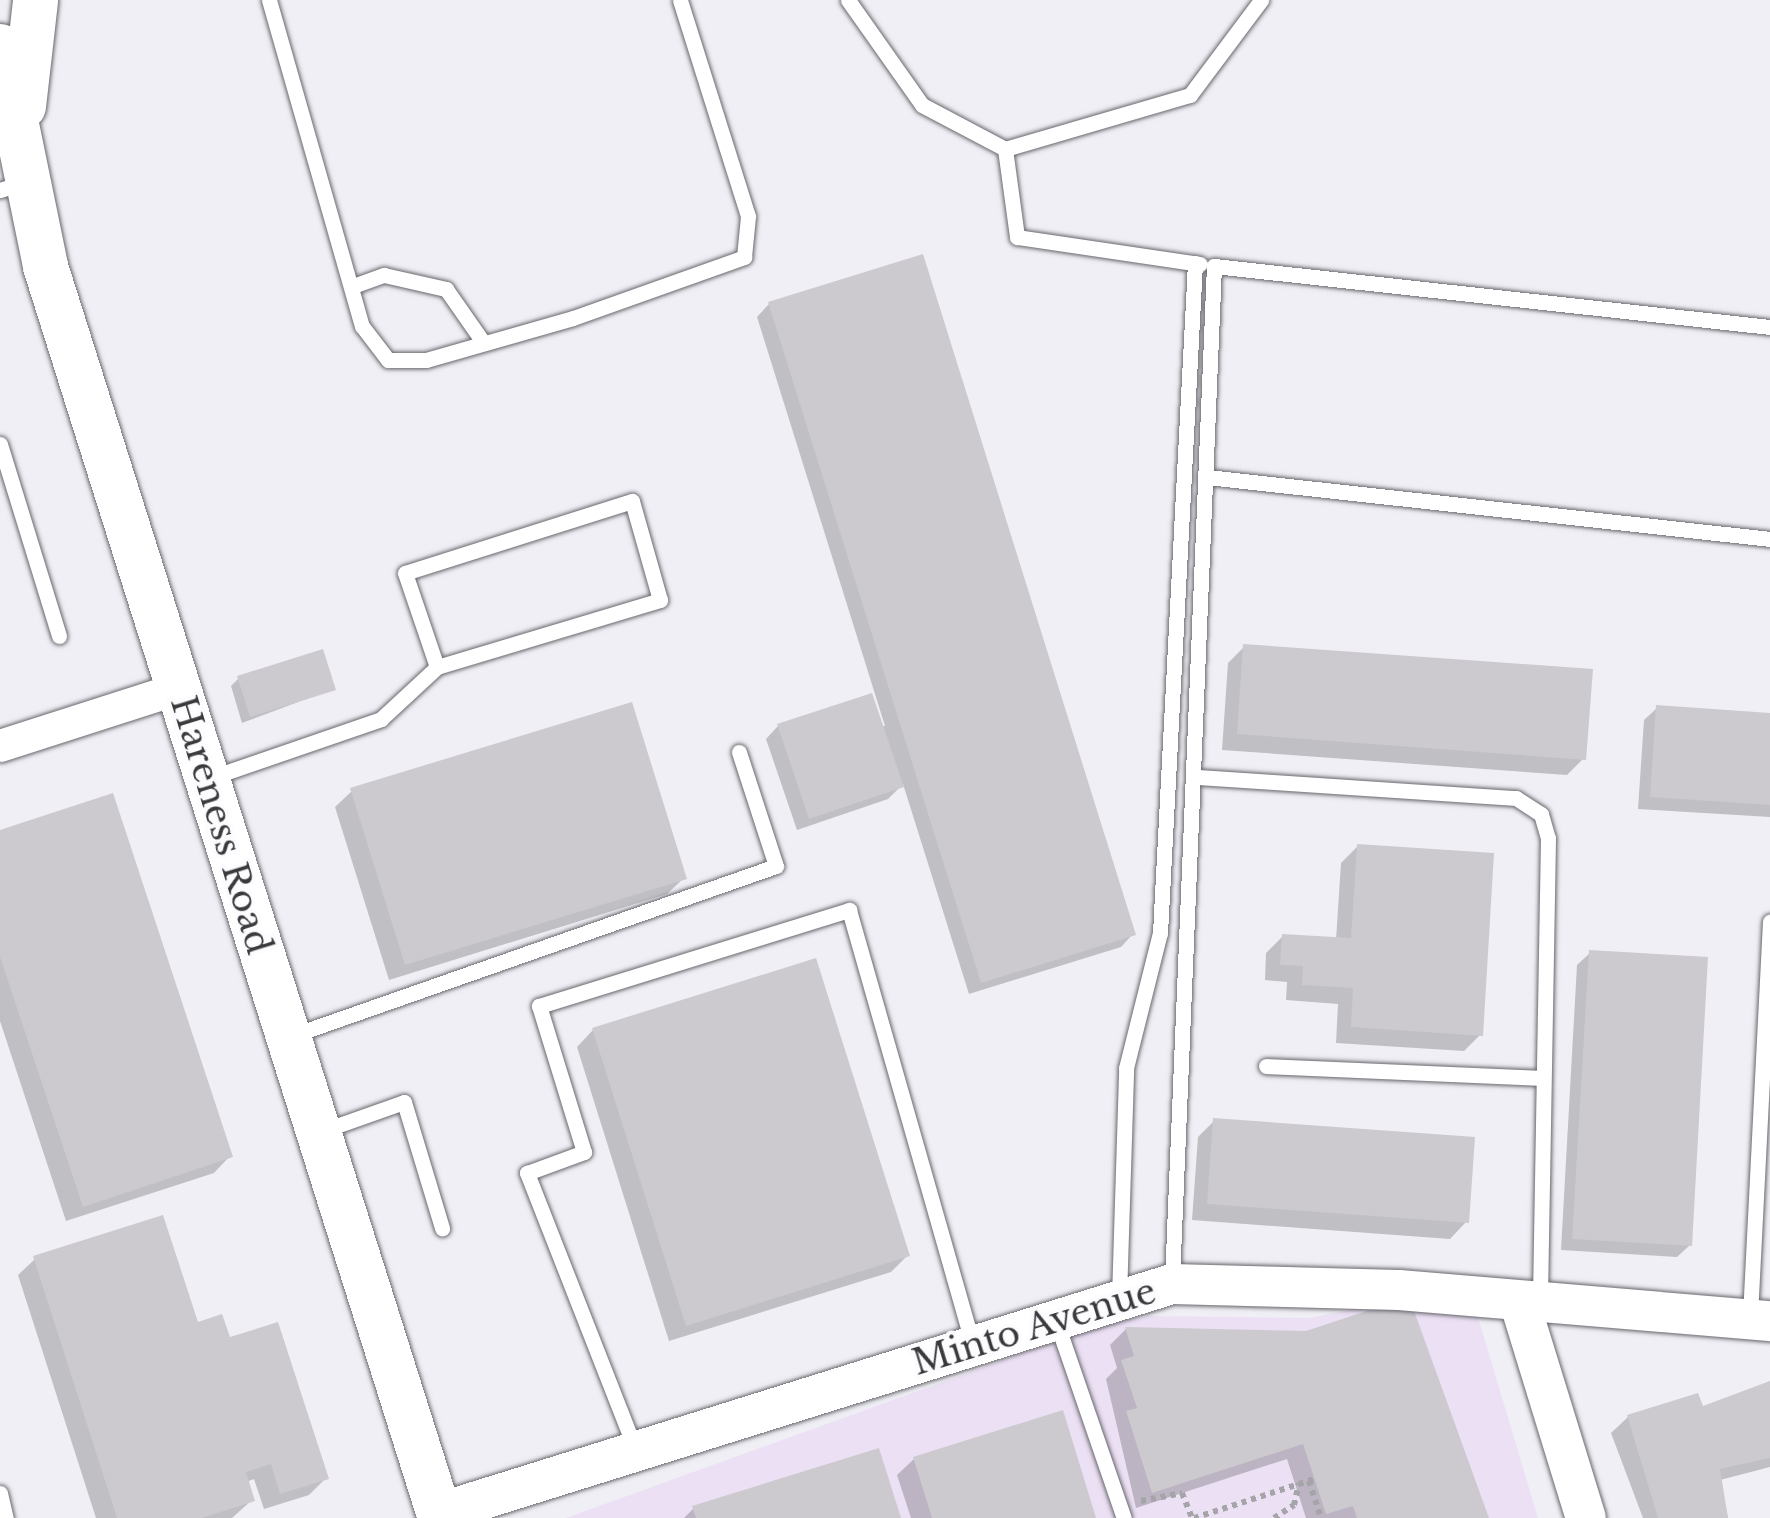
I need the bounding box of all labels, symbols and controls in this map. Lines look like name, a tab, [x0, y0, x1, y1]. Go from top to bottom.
street label: Hareness Road	[162, 691, 280, 959]
street label: Minto Avenue	[907, 1270, 1161, 1384]

